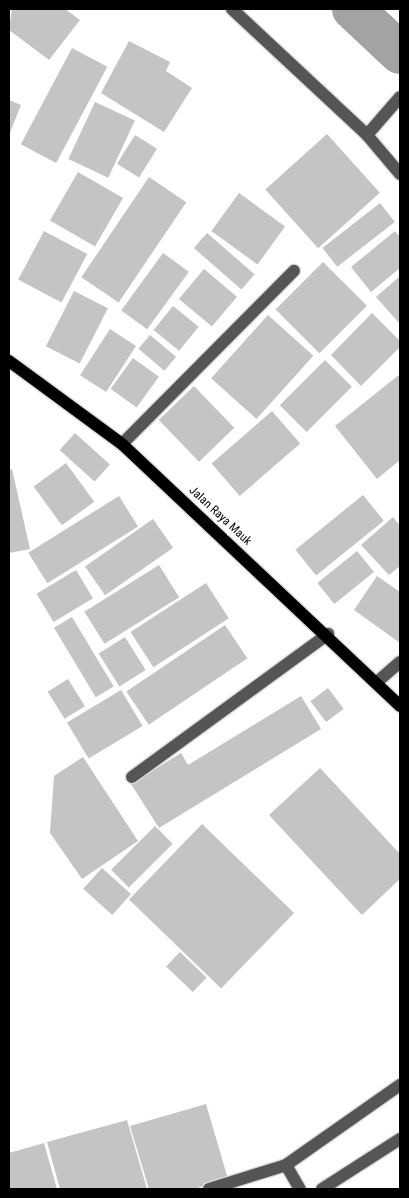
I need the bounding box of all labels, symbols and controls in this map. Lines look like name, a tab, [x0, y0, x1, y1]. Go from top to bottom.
street label: Jalan Raya Mauk	[186, 483, 254, 549]

